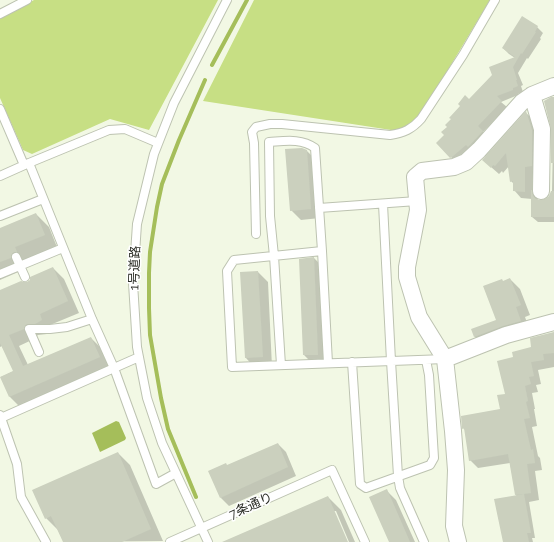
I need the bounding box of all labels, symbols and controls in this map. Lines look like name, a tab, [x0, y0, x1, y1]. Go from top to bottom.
street label: 1号道路	[126, 245, 144, 291]
street label: 7条通り	[227, 490, 275, 522]

